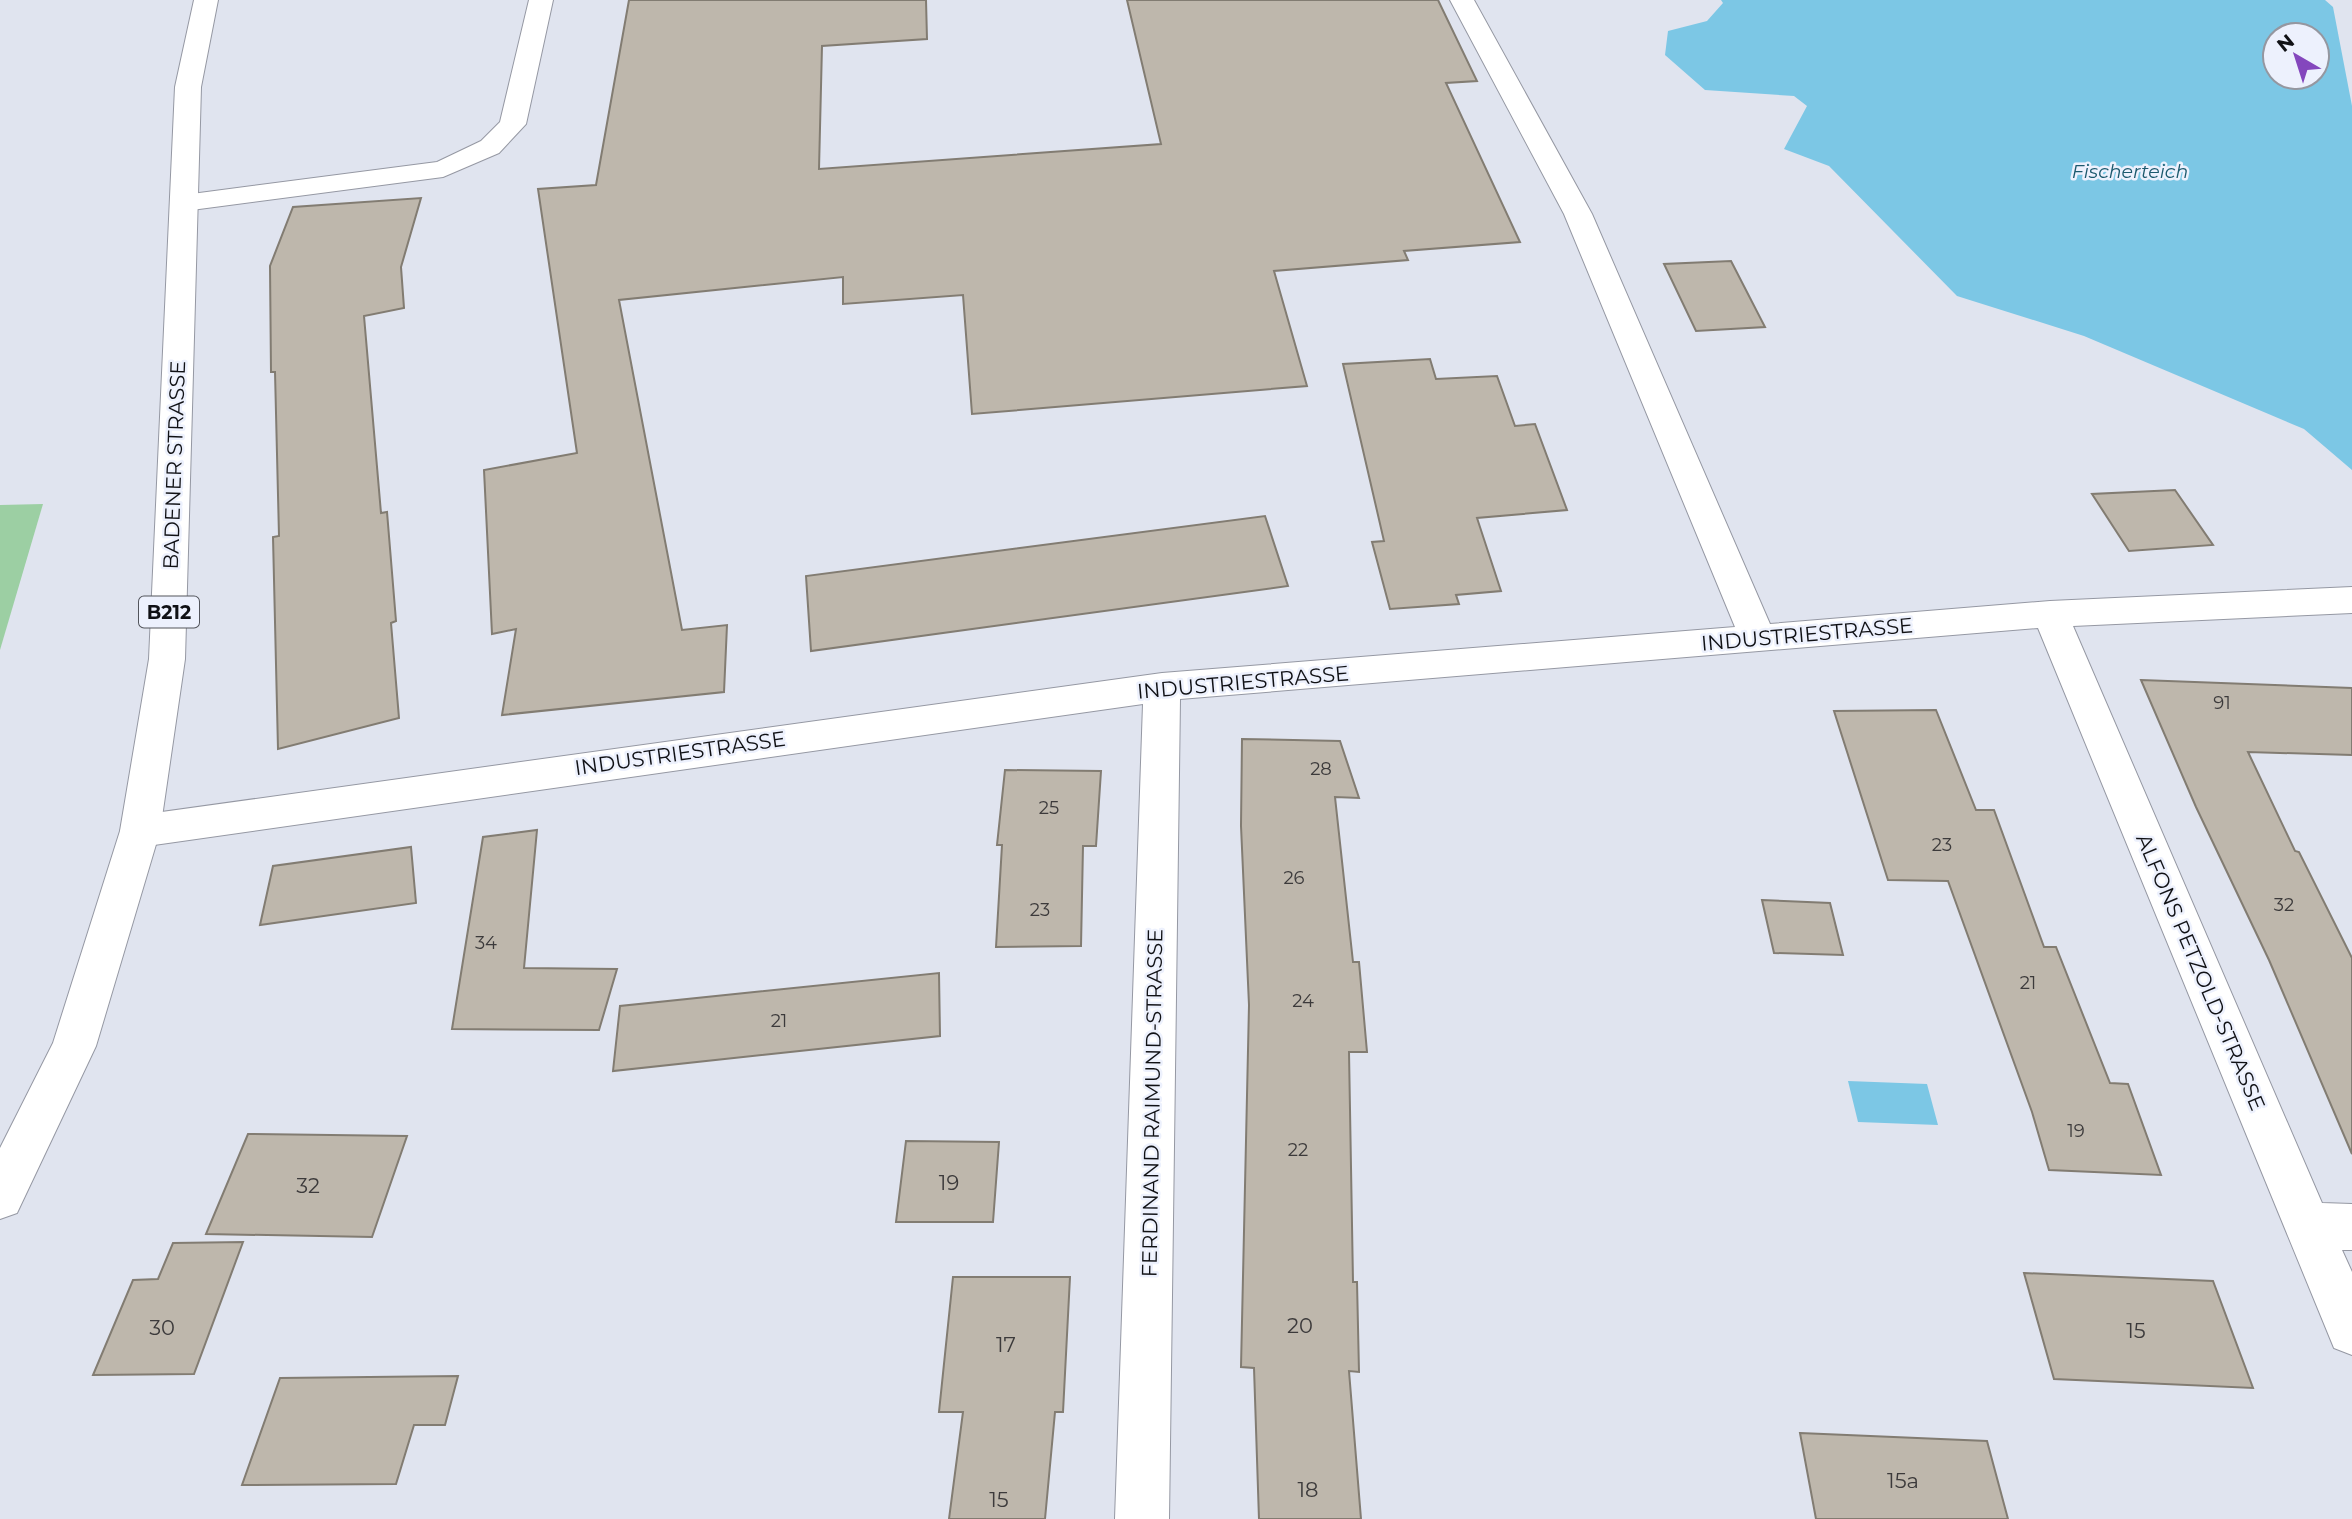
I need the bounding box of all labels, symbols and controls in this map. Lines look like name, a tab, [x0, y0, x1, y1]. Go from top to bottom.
north arrow	[2261, 21, 2331, 91]
text: N	[2272, 29, 2299, 57]
water label: Fischerteich	[2072, 160, 2188, 183]
street label: BADENER STRASSE	[158, 360, 190, 570]
road number: B212	[139, 596, 199, 628]
street label: INDUSTRIESTRASSE	[1700, 612, 1914, 656]
street label: INDUSTRIESTRASSE	[1136, 660, 1350, 704]
house number: 91	[2213, 692, 2231, 714]
street label: INDUSTRIESTRASSE	[573, 726, 787, 780]
house number: 28	[1310, 758, 1332, 780]
house number: 25	[1039, 797, 1059, 819]
street label: ALFONS PETZOLD-STRASSE	[2131, 830, 2271, 1114]
house number: 23	[1932, 834, 1952, 856]
house number: 26	[1283, 867, 1305, 889]
house number: 32	[2274, 894, 2294, 916]
house number: 23	[1030, 899, 1050, 921]
street label: FERDINAND RAIMUND-STRASSE	[1136, 928, 1168, 1278]
house number: 34	[475, 932, 497, 954]
house number: 21	[2020, 972, 2036, 994]
house number: 24	[1292, 990, 1314, 1012]
house number: 21	[771, 1010, 787, 1032]
house number: 19	[2067, 1120, 2085, 1142]
house number: 22	[1288, 1139, 1308, 1161]
house number: 19	[939, 1170, 959, 1195]
house number: 32	[296, 1173, 320, 1198]
house number: 20	[1287, 1313, 1313, 1338]
house number: 30	[149, 1315, 175, 1340]
house number: 15	[2126, 1318, 2146, 1343]
house number: 17	[996, 1332, 1016, 1357]
house number: 15a	[1887, 1468, 1919, 1493]
house number: 18	[1298, 1477, 1318, 1502]
house number: 15	[989, 1487, 1009, 1512]

